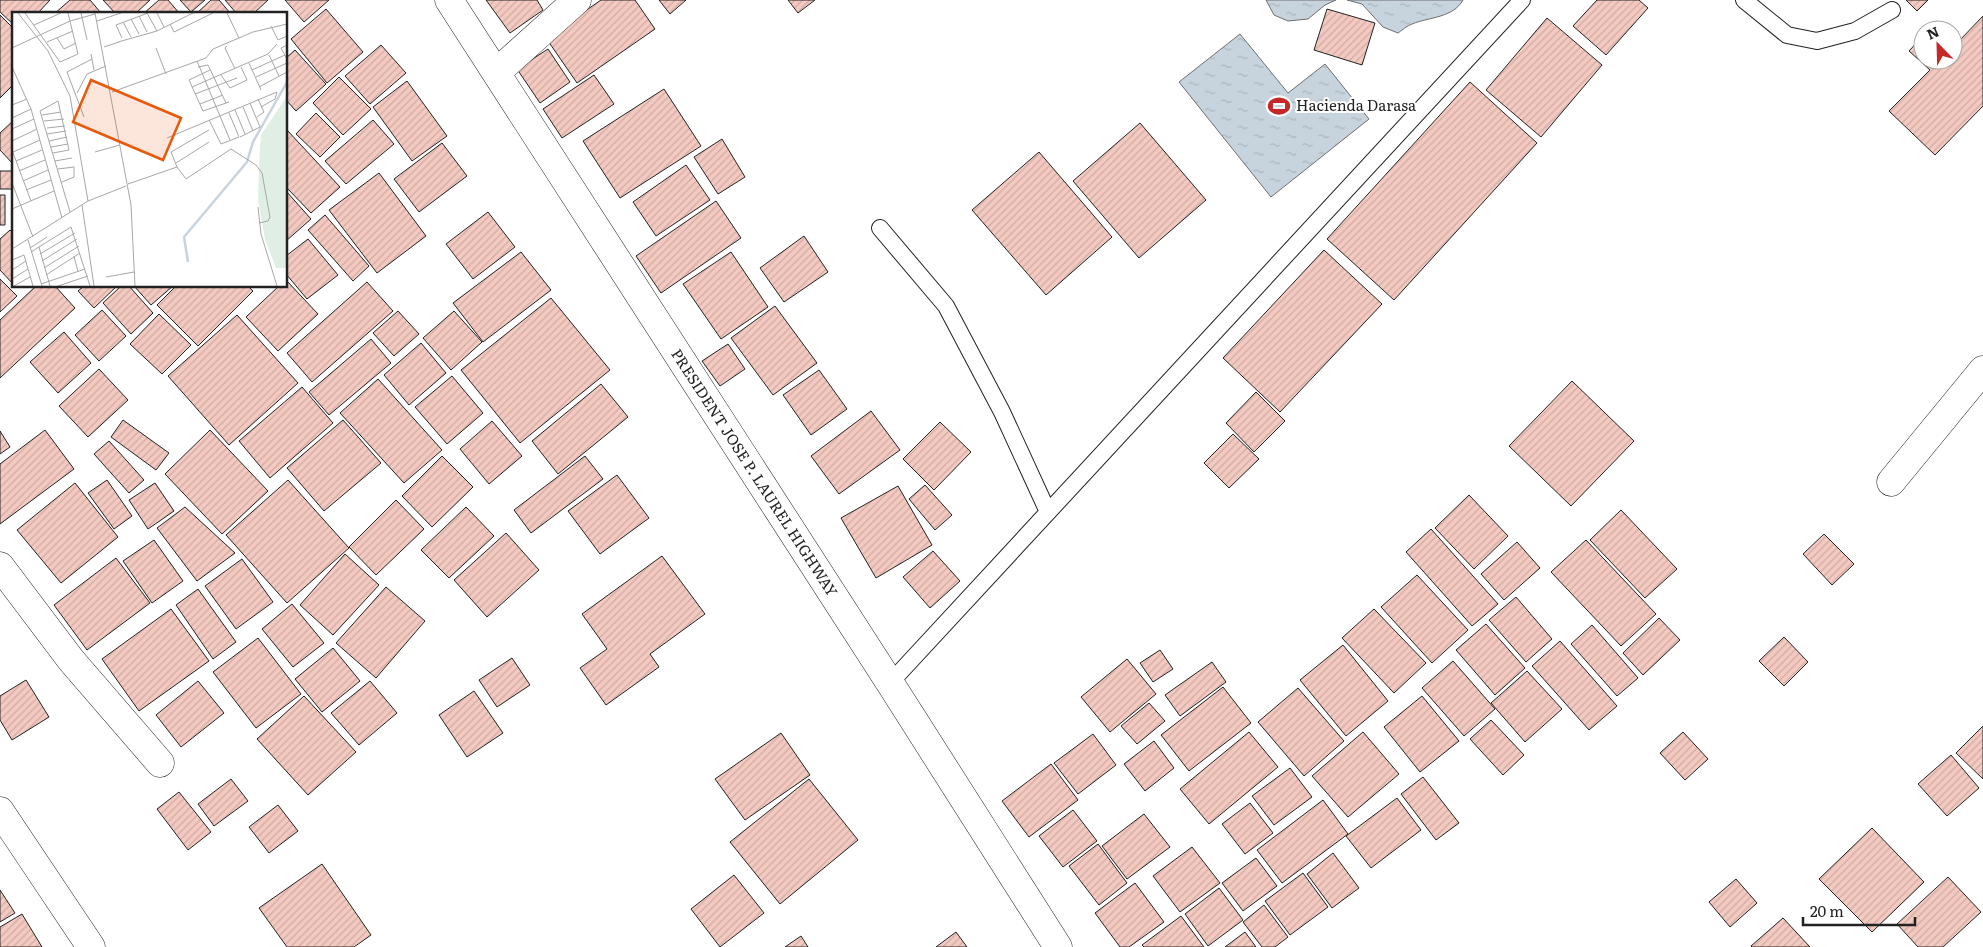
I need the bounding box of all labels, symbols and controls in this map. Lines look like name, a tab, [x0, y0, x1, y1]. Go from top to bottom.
inset map	[12, 12, 288, 288]
north arrow	[1913, 20, 1963, 70]
text: N	[1923, 21, 1942, 44]
sports icon: Hacienda Darasa	[1266, 93, 1292, 119]
place label: Hacienda Darasa	[1296, 93, 1417, 116]
street label: PRESIDENT JOSE P. LAUREL HIGHWAY	[666, 344, 844, 601]
scale bar	[1803, 894, 1916, 926]
text: 20 m	[1810, 899, 1844, 922]

